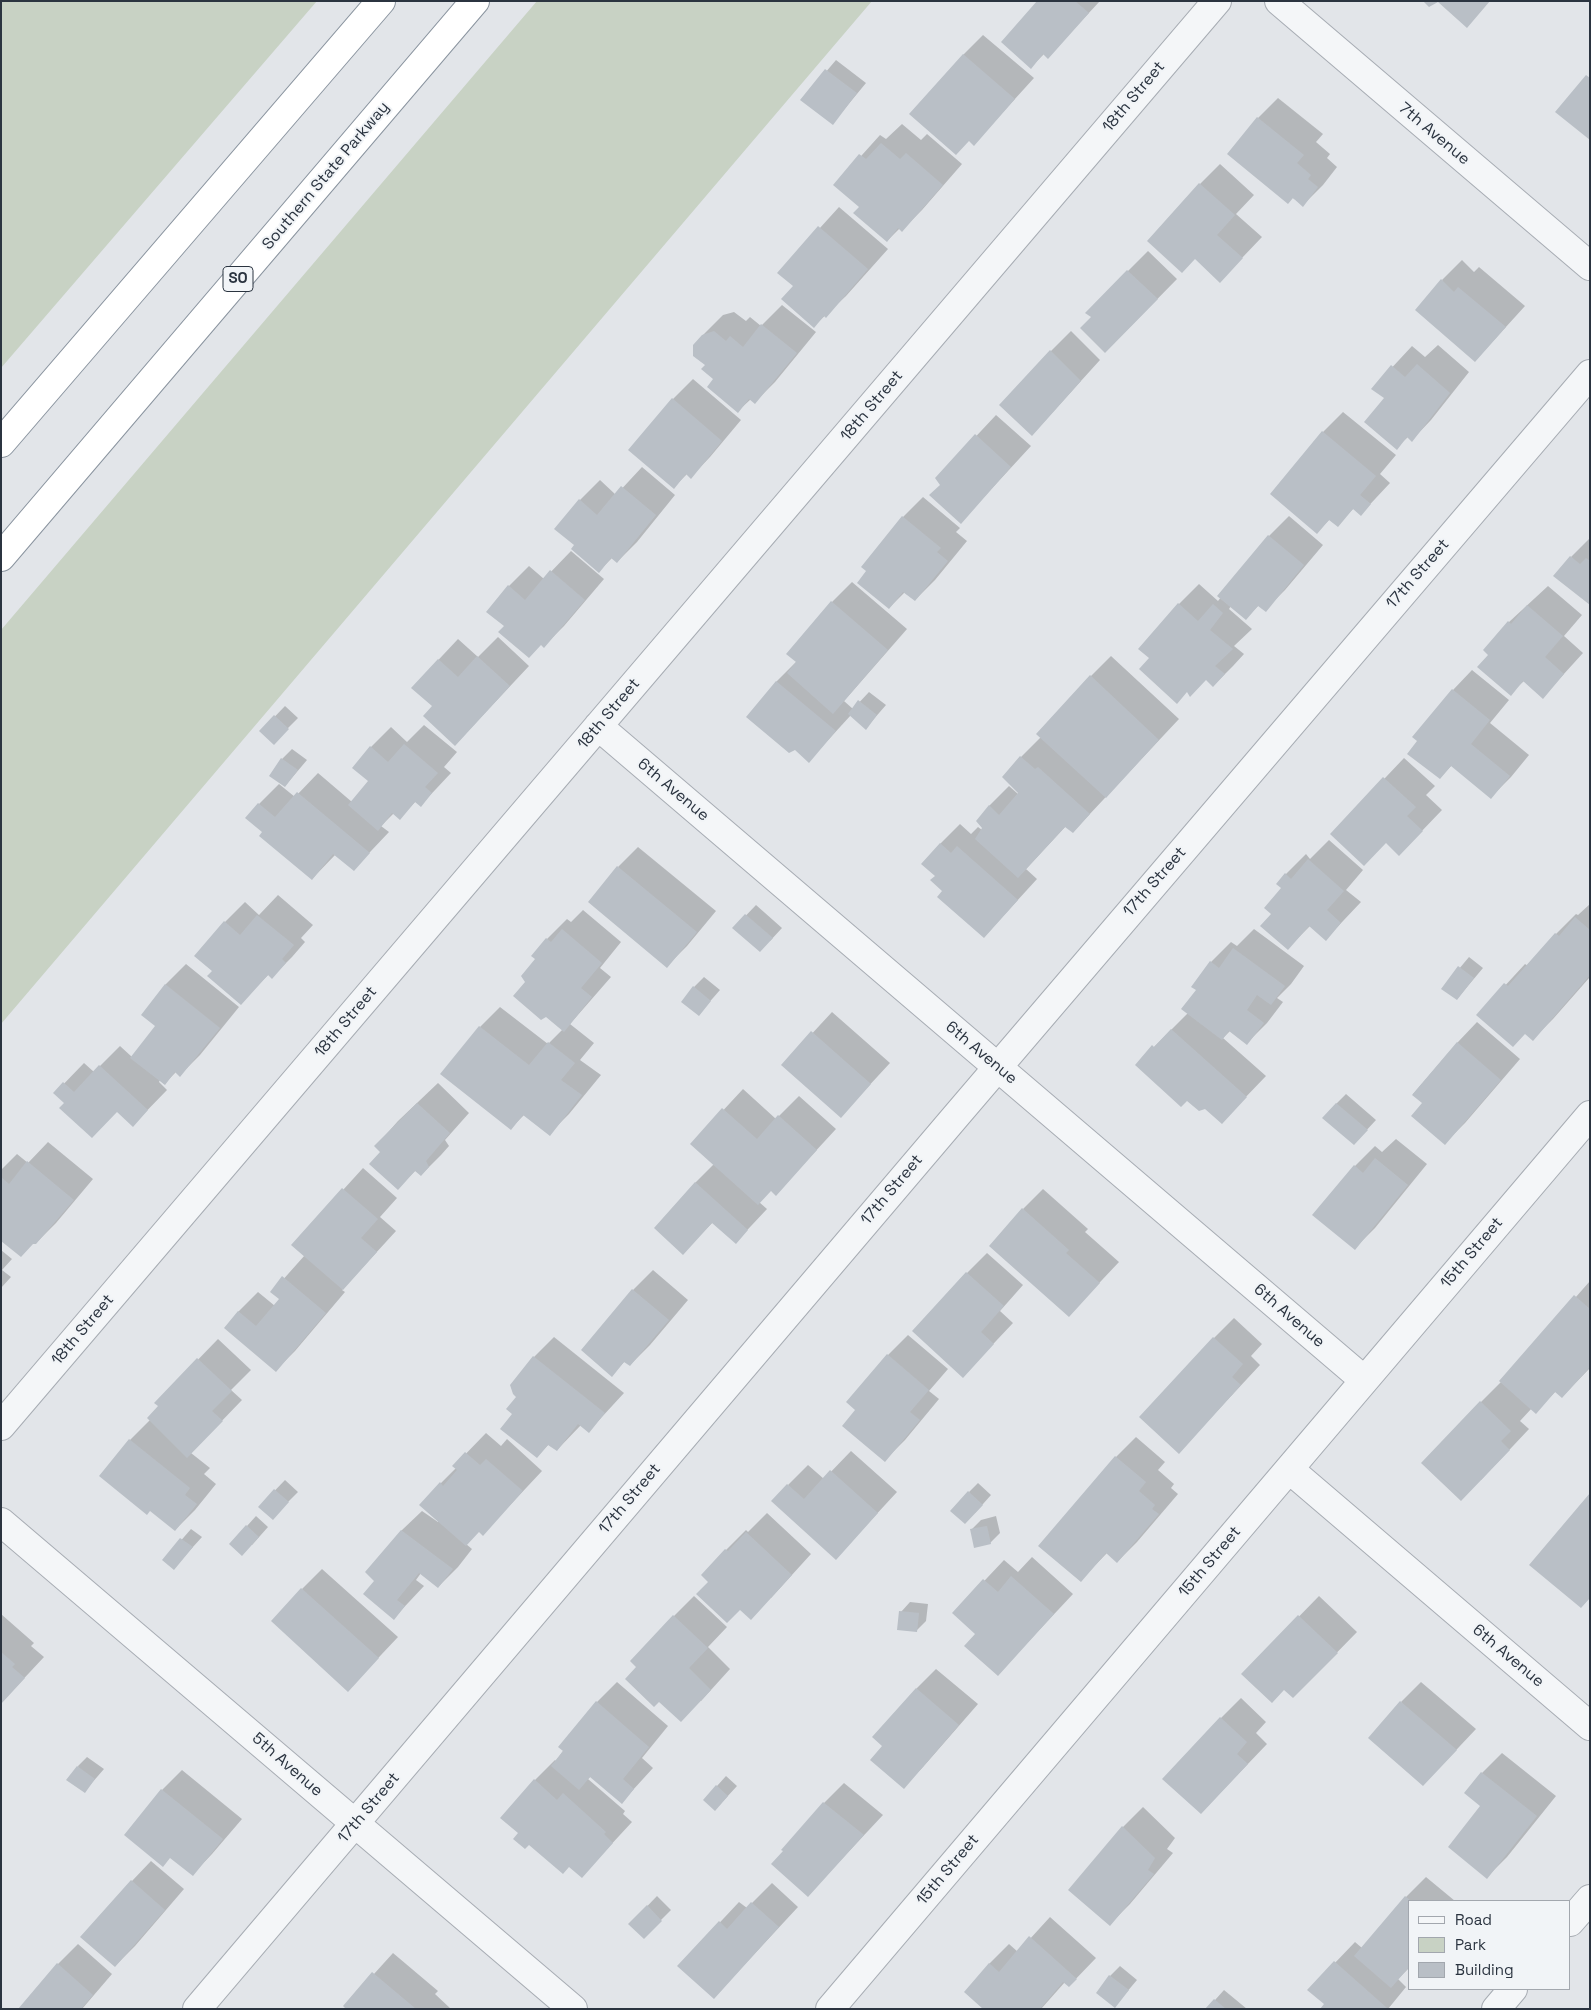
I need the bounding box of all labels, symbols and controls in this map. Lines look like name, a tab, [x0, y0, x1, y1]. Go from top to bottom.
street label: 18th Street	[1099, 58, 1169, 136]
street label: Southern State Parkway	[258, 98, 394, 254]
street label: 7th Avenue	[1395, 99, 1473, 169]
road number: SO	[223, 266, 253, 292]
street label: 18th Street	[837, 367, 907, 445]
street label: 17th Street	[1383, 535, 1453, 613]
street label: 18th Street	[574, 675, 644, 753]
street label: 6th Avenue	[633, 754, 713, 826]
street label: 17th Street	[1120, 843, 1190, 921]
street label: 18th Street	[311, 983, 381, 1061]
street label: 6th Avenue	[941, 1017, 1021, 1089]
street label: 17th Street	[857, 1151, 927, 1229]
street label: 15th Street	[1437, 1214, 1507, 1292]
street label: 6th Avenue	[1250, 1280, 1328, 1352]
street label: 18th Street	[48, 1291, 118, 1369]
street label: 17th Street	[595, 1460, 665, 1538]
street label: 15th Street	[1175, 1523, 1245, 1601]
street label: 6th Avenue	[1468, 1620, 1548, 1692]
street label: 5th Avenue	[248, 1729, 326, 1801]
street label: 17th Street	[334, 1769, 404, 1847]
street label: 15th Street	[913, 1831, 983, 1909]
legend	[1408, 1900, 1571, 1990]
text: Road	[1455, 1910, 1492, 1929]
text: Park	[1455, 1935, 1486, 1954]
text: Building	[1455, 1960, 1514, 1979]

